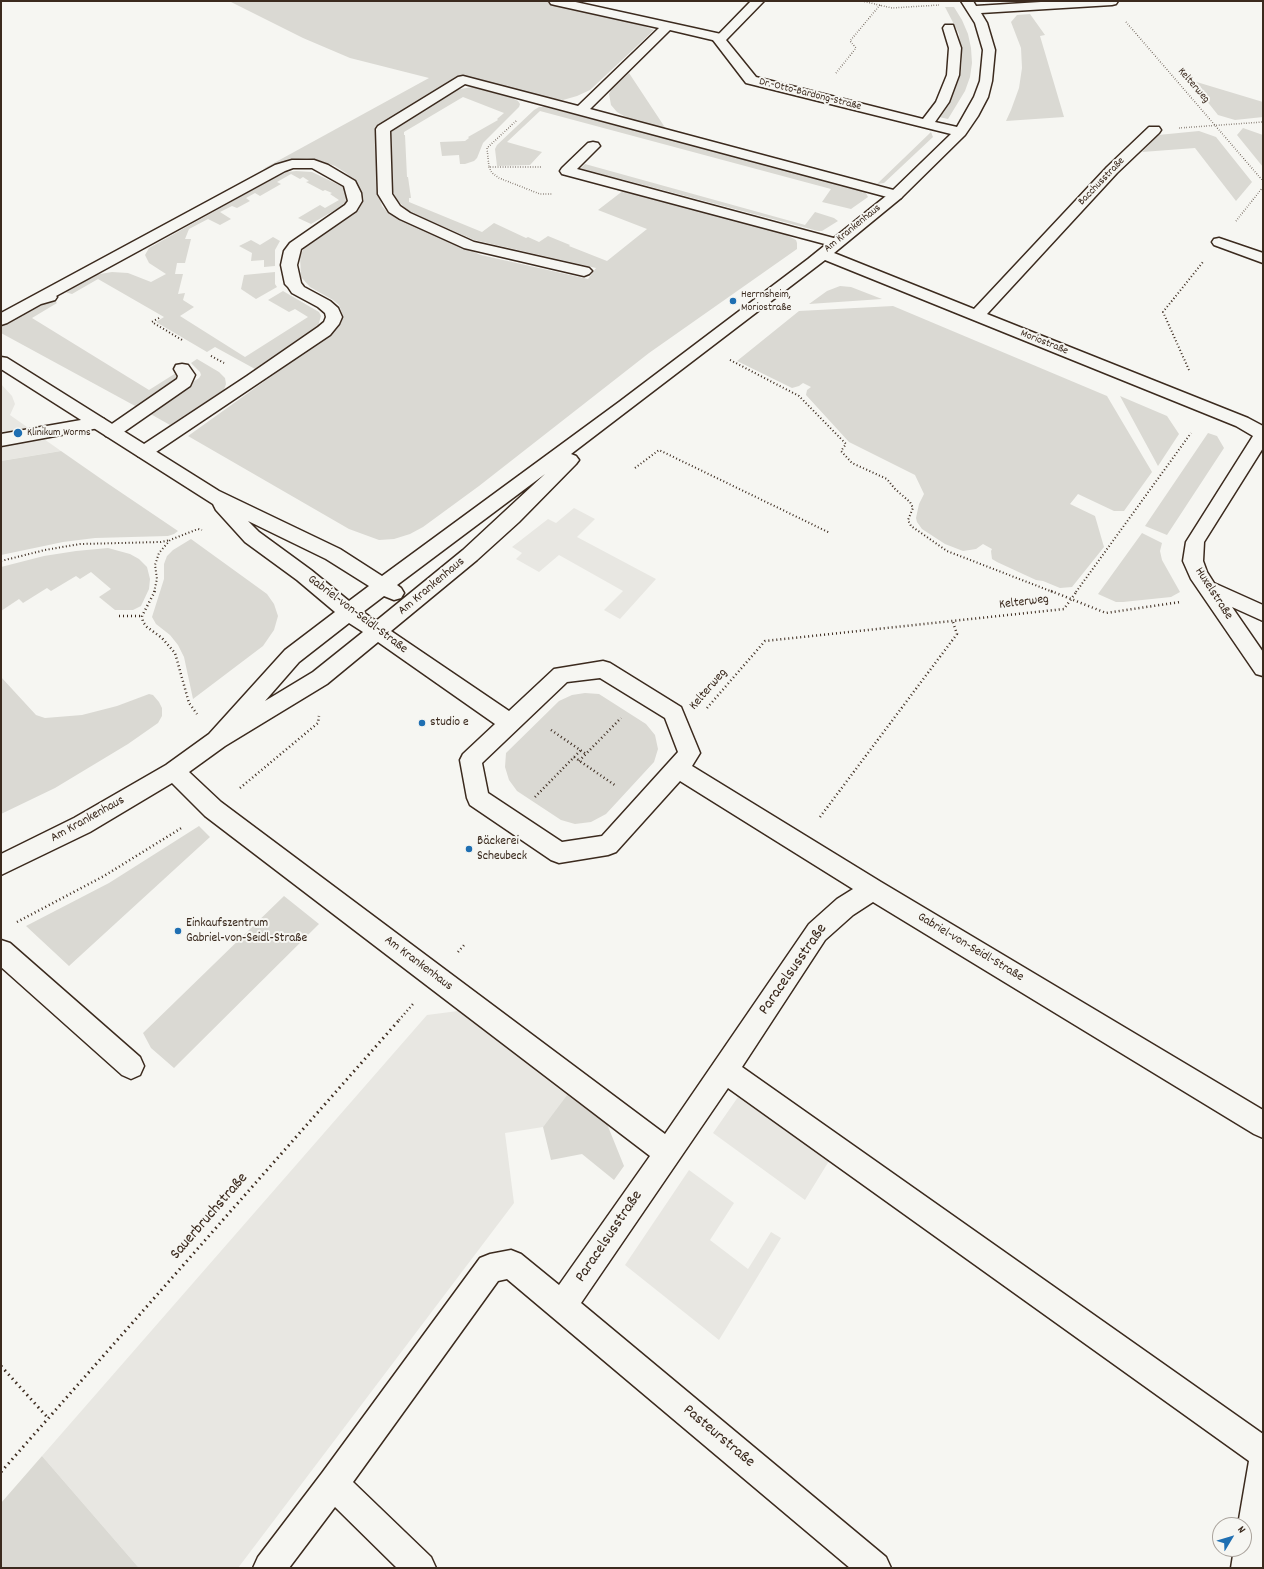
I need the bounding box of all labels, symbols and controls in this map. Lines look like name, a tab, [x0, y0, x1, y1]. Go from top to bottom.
street label: Kelterweg	[1174, 66, 1212, 106]
street label: Dr.-Otto-Bardong-Straße	[758, 76, 862, 114]
street label: Bacchusstraße	[1076, 155, 1128, 209]
street label: Am Krankenhaus	[822, 202, 884, 256]
place label: Herrnsheim, Moriostraße	[741, 288, 791, 314]
marker: Herrnsheim, Moriostraße	[728, 296, 738, 306]
street label: Moriostraße	[1018, 327, 1070, 359]
place label: Klinikum Worms	[27, 426, 91, 440]
marker: Klinikum Worms	[12, 427, 24, 439]
street label: Am Krankenhaus	[396, 555, 468, 619]
street label: Huxelstraße	[1190, 565, 1236, 623]
street label: Gabriel-von-Seidl-Straße	[304, 572, 410, 658]
street label: Kelterweg	[998, 592, 1050, 614]
street label: Kelterweg	[687, 666, 731, 714]
place label: studio e	[430, 715, 469, 731]
marker: studio e	[417, 718, 427, 728]
street label: Am Krankenhaus	[48, 793, 128, 847]
place label: Bäckerei Scheubeck	[477, 834, 527, 865]
marker: Bäckerei Scheubeck	[464, 844, 474, 854]
street label: Gabriel-von-Seidl-Straße	[914, 910, 1026, 986]
place label: Einkaufszentrum Gabriel-von-Seidl-Straße	[186, 916, 307, 947]
street label: Paracelsusstraße	[756, 921, 832, 1019]
marker: Einkaufszentrum Gabriel-von-Seidl-Straße	[173, 926, 183, 936]
street label: Am Krankenhaus	[381, 933, 455, 995]
street label: Sauerbruchstraße	[167, 1170, 253, 1264]
street label: Paracelsusstraße	[572, 1187, 648, 1287]
street label: Pasteurstraße	[678, 1401, 758, 1473]
north arrow	[1212, 1517, 1252, 1557]
text: N	[1233, 1523, 1249, 1537]

